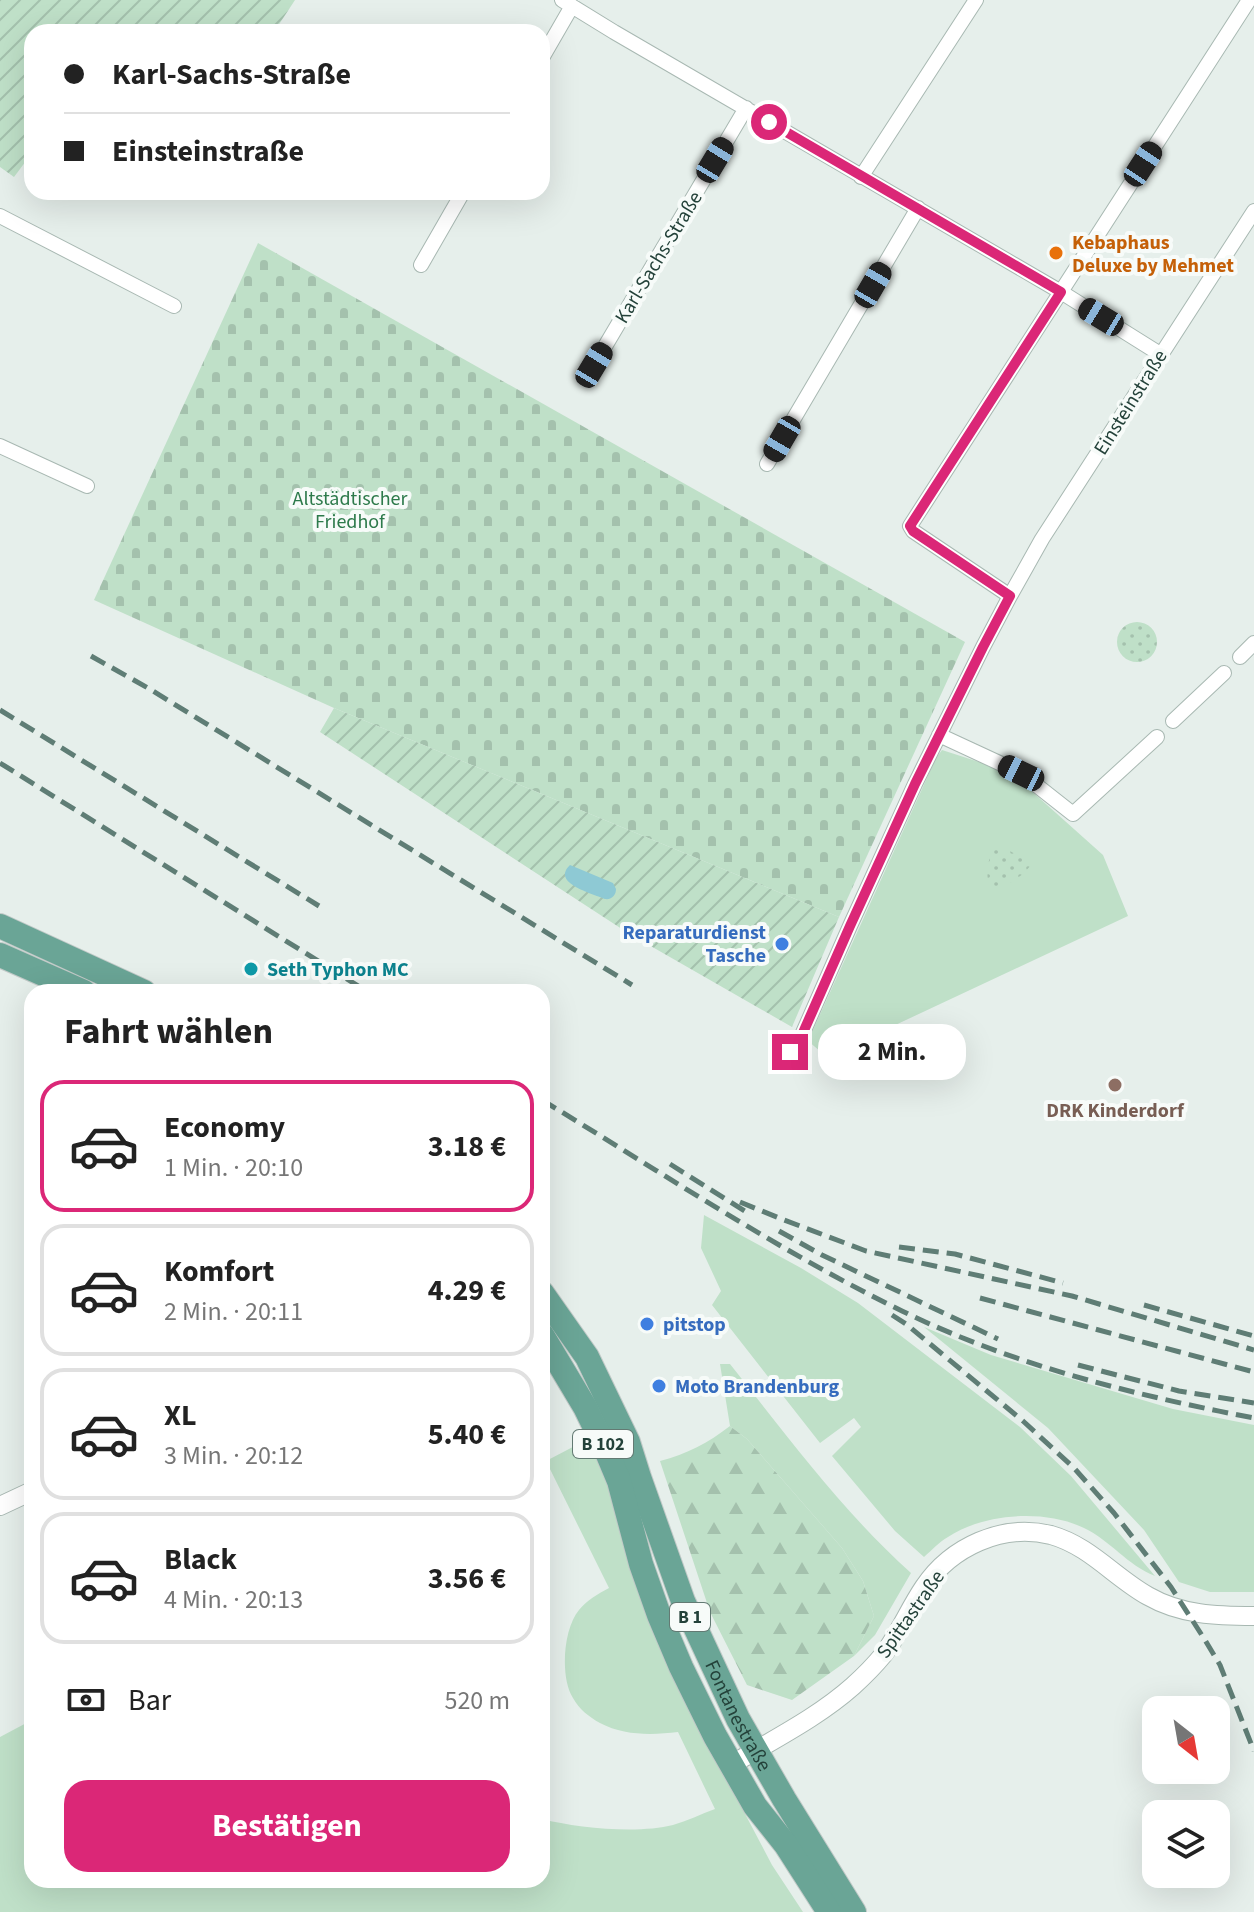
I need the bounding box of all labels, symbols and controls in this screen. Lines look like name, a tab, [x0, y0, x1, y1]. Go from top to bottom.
text: Karl-Sachs-Straße	[112, 53, 351, 96]
route start	[751, 104, 787, 140]
text: Einsteinstraße	[112, 130, 304, 173]
car	[692, 133, 738, 187]
car	[1120, 137, 1166, 191]
street label: Karl-Sachs-Straße	[608, 186, 709, 329]
place label: Kebaphaus Deluxe by Mehmet	[1072, 229, 1234, 280]
marker: Kebaphaus Deluxe by Mehmet	[1047, 244, 1065, 262]
car	[851, 258, 895, 312]
car	[1074, 294, 1128, 340]
car	[571, 338, 617, 392]
street label: Einsteinstraße	[1087, 344, 1174, 461]
car	[760, 412, 804, 466]
park label: Altstädtischer Friedhof	[293, 485, 408, 536]
car	[994, 752, 1048, 794]
place label: Reparaturdienst Tasche	[623, 919, 766, 970]
marker: Reparaturdienst Tasche	[773, 935, 791, 953]
place label: Seth Typhon MC	[267, 956, 409, 984]
marker: Seth Typhon MC	[242, 960, 260, 978]
text: Fahrt wählen	[64, 1006, 273, 1057]
callout: 2 Min.	[818, 1024, 966, 1080]
text: 2 Min.	[858, 1033, 926, 1070]
route end	[772, 1034, 808, 1070]
marker: DRK Kinderdorf	[1106, 1076, 1124, 1094]
place label: DRK Kinderdorf	[1046, 1097, 1185, 1125]
text: Economy	[164, 1106, 285, 1149]
icon: car	[68, 1110, 140, 1182]
text: 3.18 €	[428, 1125, 506, 1168]
text: 1 Min. · 20:10	[164, 1149, 303, 1186]
text: Komfort	[164, 1250, 274, 1293]
icon: car	[68, 1254, 140, 1326]
text: 4.29 €	[428, 1269, 506, 1312]
text: 2 Min. · 20:11	[164, 1293, 303, 1330]
place label: pitstop	[663, 1311, 726, 1339]
marker: pitstop	[638, 1315, 656, 1333]
place label: Moto Brandenburg	[675, 1373, 840, 1401]
marker: Moto Brandenburg	[650, 1377, 668, 1395]
text: XL	[164, 1394, 197, 1437]
icon: car	[68, 1398, 140, 1470]
text: 5.40 €	[428, 1413, 506, 1456]
road number: B 102	[573, 1430, 633, 1458]
text: 3 Min. · 20:12	[164, 1437, 303, 1474]
text: Black	[164, 1538, 237, 1581]
icon: car	[68, 1542, 140, 1614]
text: 3.56 €	[428, 1557, 506, 1600]
street label: Spittastraße	[870, 1565, 952, 1664]
text: 4 Min. · 20:13	[164, 1581, 303, 1618]
road number: B 1	[670, 1603, 710, 1631]
street label: Fontanestraße	[697, 1656, 778, 1777]
icon: cash	[64, 1678, 108, 1722]
text: Bar	[128, 1679, 171, 1722]
text: 520 m	[444, 1682, 510, 1719]
north arrow	[1142, 1696, 1230, 1784]
map controls	[1142, 1696, 1230, 1888]
button: Bestätigen	[64, 1780, 510, 1872]
button: layers	[1142, 1800, 1230, 1888]

